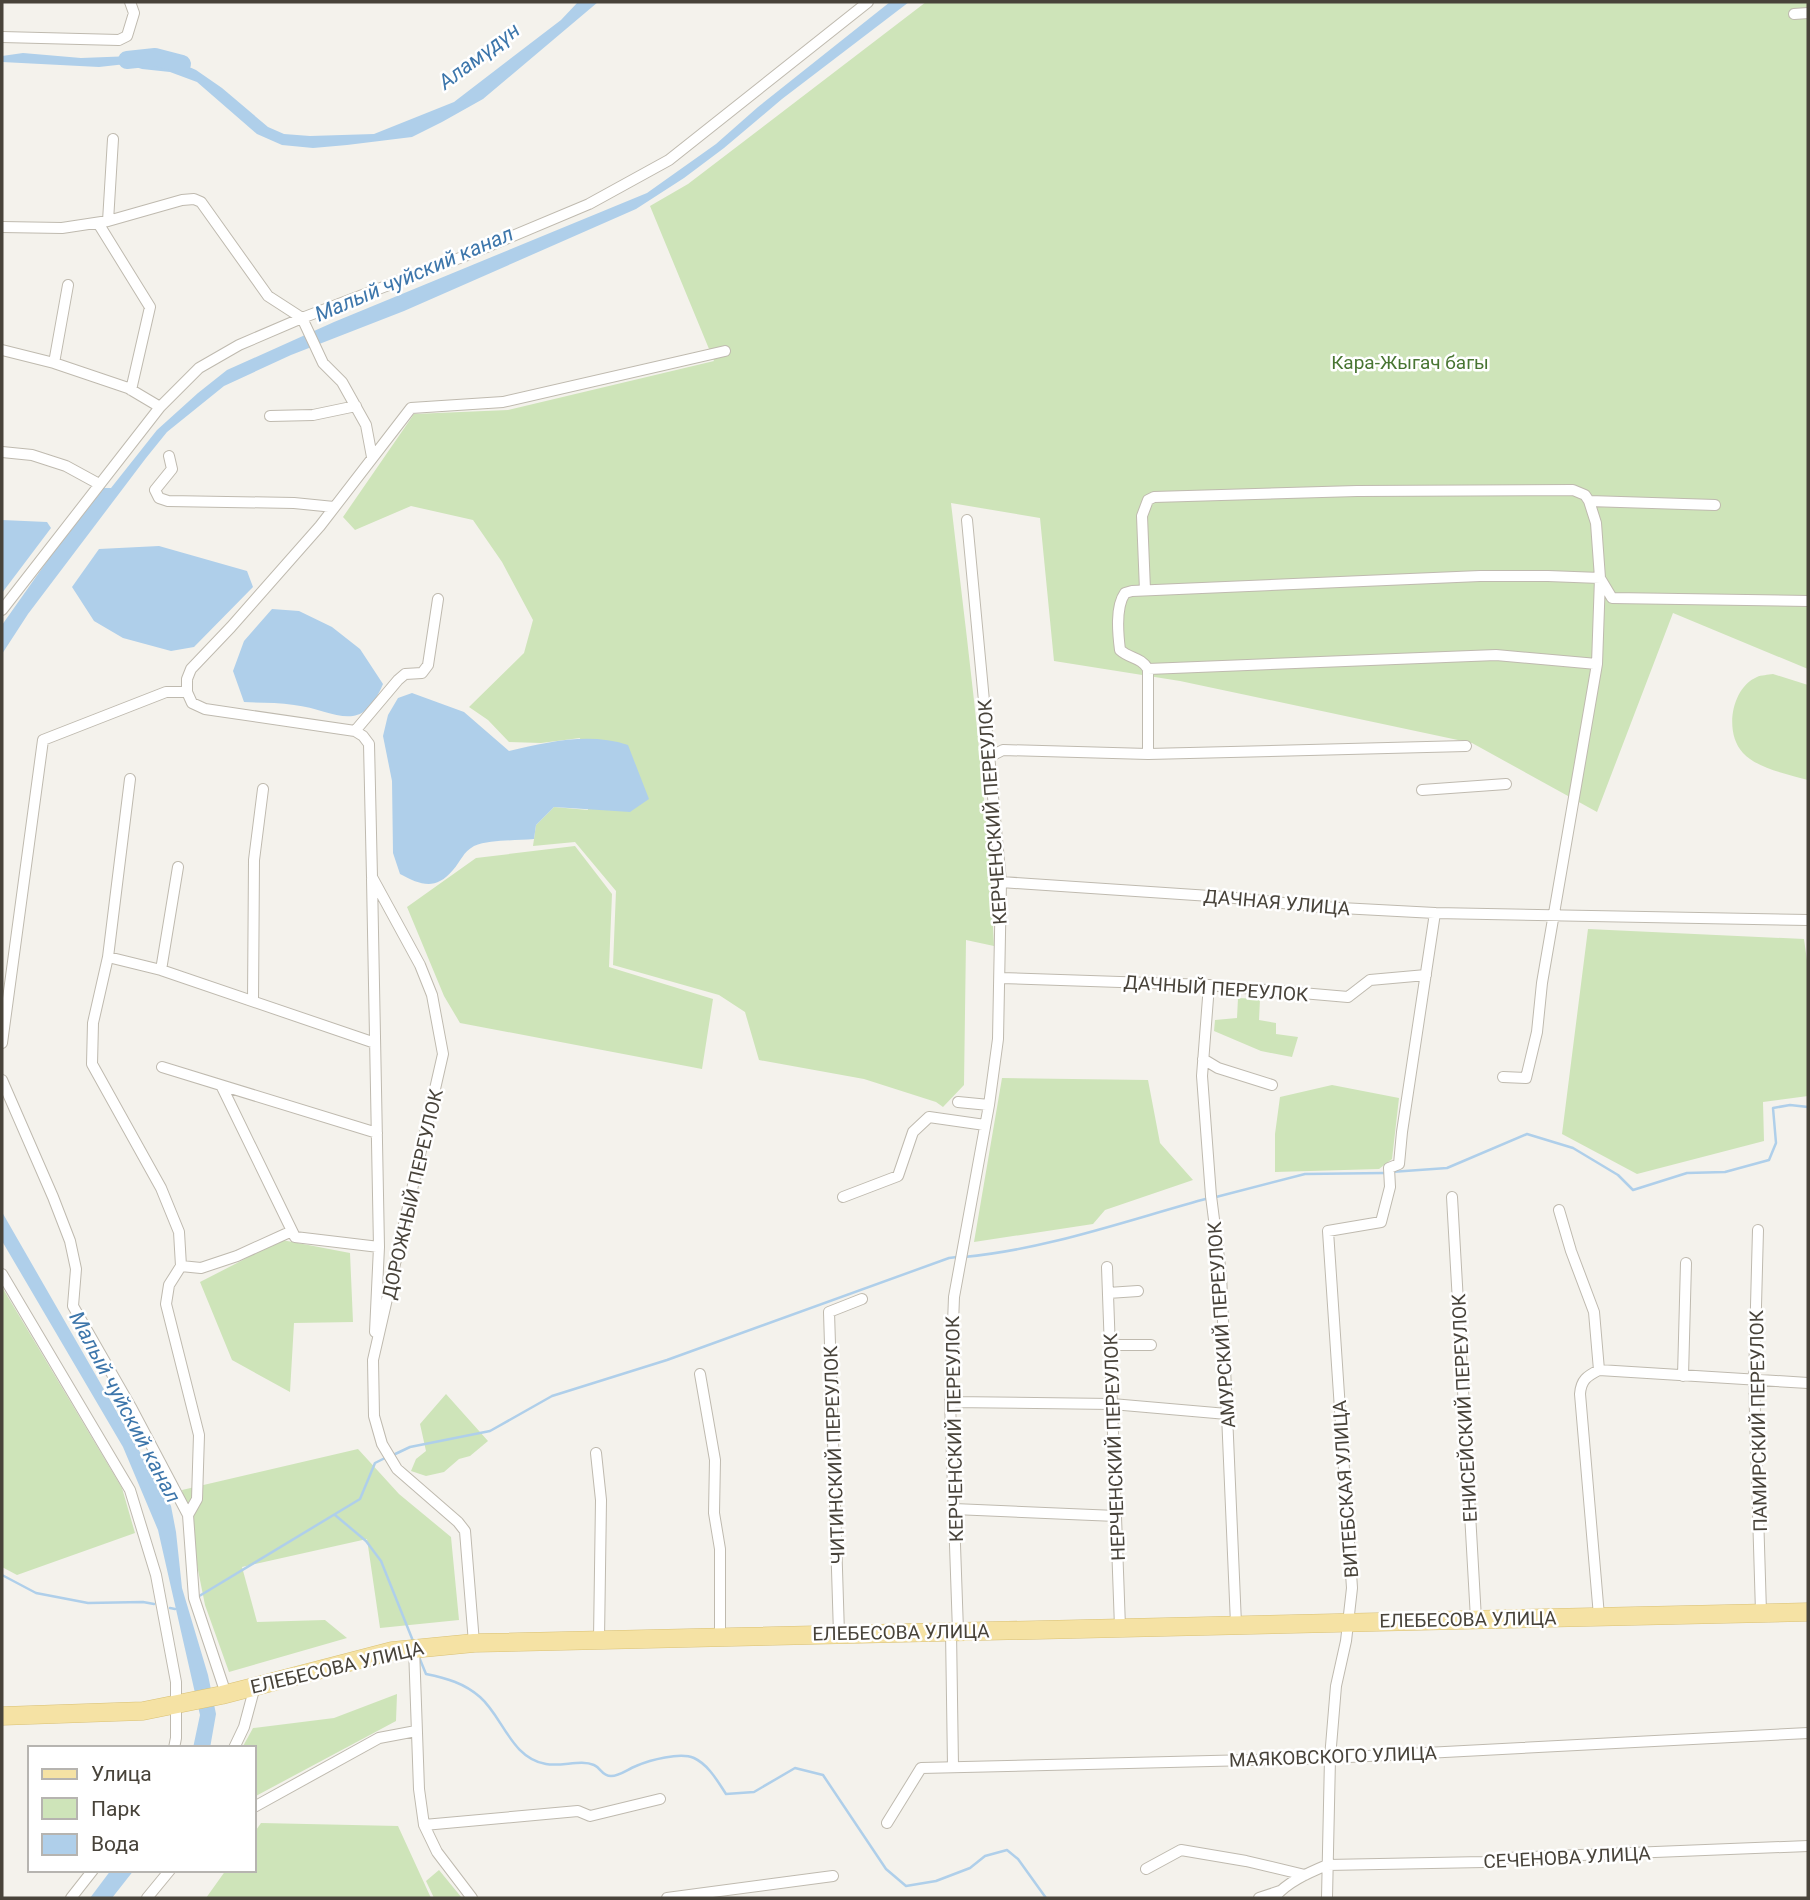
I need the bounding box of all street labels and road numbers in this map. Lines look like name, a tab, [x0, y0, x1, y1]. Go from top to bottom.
street label: КЕРЧЕНСКИЙ ПЕРЕУЛОК	[973, 698, 1012, 926]
street label: ДАЧНАЯ УЛИЦА	[1203, 885, 1352, 920]
street label: ДАЧНЫЙ ПЕРЕУЛОК	[1123, 971, 1310, 1006]
street label: ДОРОЖНЫЙ ПЕРЕУЛОК	[377, 1086, 448, 1301]
street label: АМУРСКИЙ ПЕРЕУЛОК	[1203, 1220, 1240, 1429]
street label: ЕНИСЕЙСКИЙ ПЕРЕУЛОК	[1447, 1293, 1482, 1523]
street label: ПАМИРСКИЙ ПЕРЕУЛОК	[1745, 1309, 1772, 1532]
street label: КЕРЧЕНСКИЙ ПЕРЕУЛОК	[941, 1315, 968, 1542]
street label: НЕРЧЕНСКИЙ ПЕРЕУЛОК	[1099, 1332, 1130, 1561]
street label: ЧИТИНСКИЙ ПЕРЕУЛОК	[819, 1345, 850, 1565]
street label: ВИТЕБСКАЯ УЛИЦА	[1328, 1399, 1363, 1579]
street label: ЕЛЕБЕСОВА УЛИЦА	[1379, 1606, 1557, 1633]
street label: ЕЛЕБЕСОВА УЛИЦА	[812, 1619, 990, 1646]
street label: ЕЛЕБЕСОВА УЛИЦА	[248, 1636, 427, 1699]
street label: МАЯКОВСКОГО УЛИЦА	[1229, 1741, 1438, 1772]
street label: СЕЧЕНОВА УЛИЦА	[1483, 1842, 1652, 1873]

